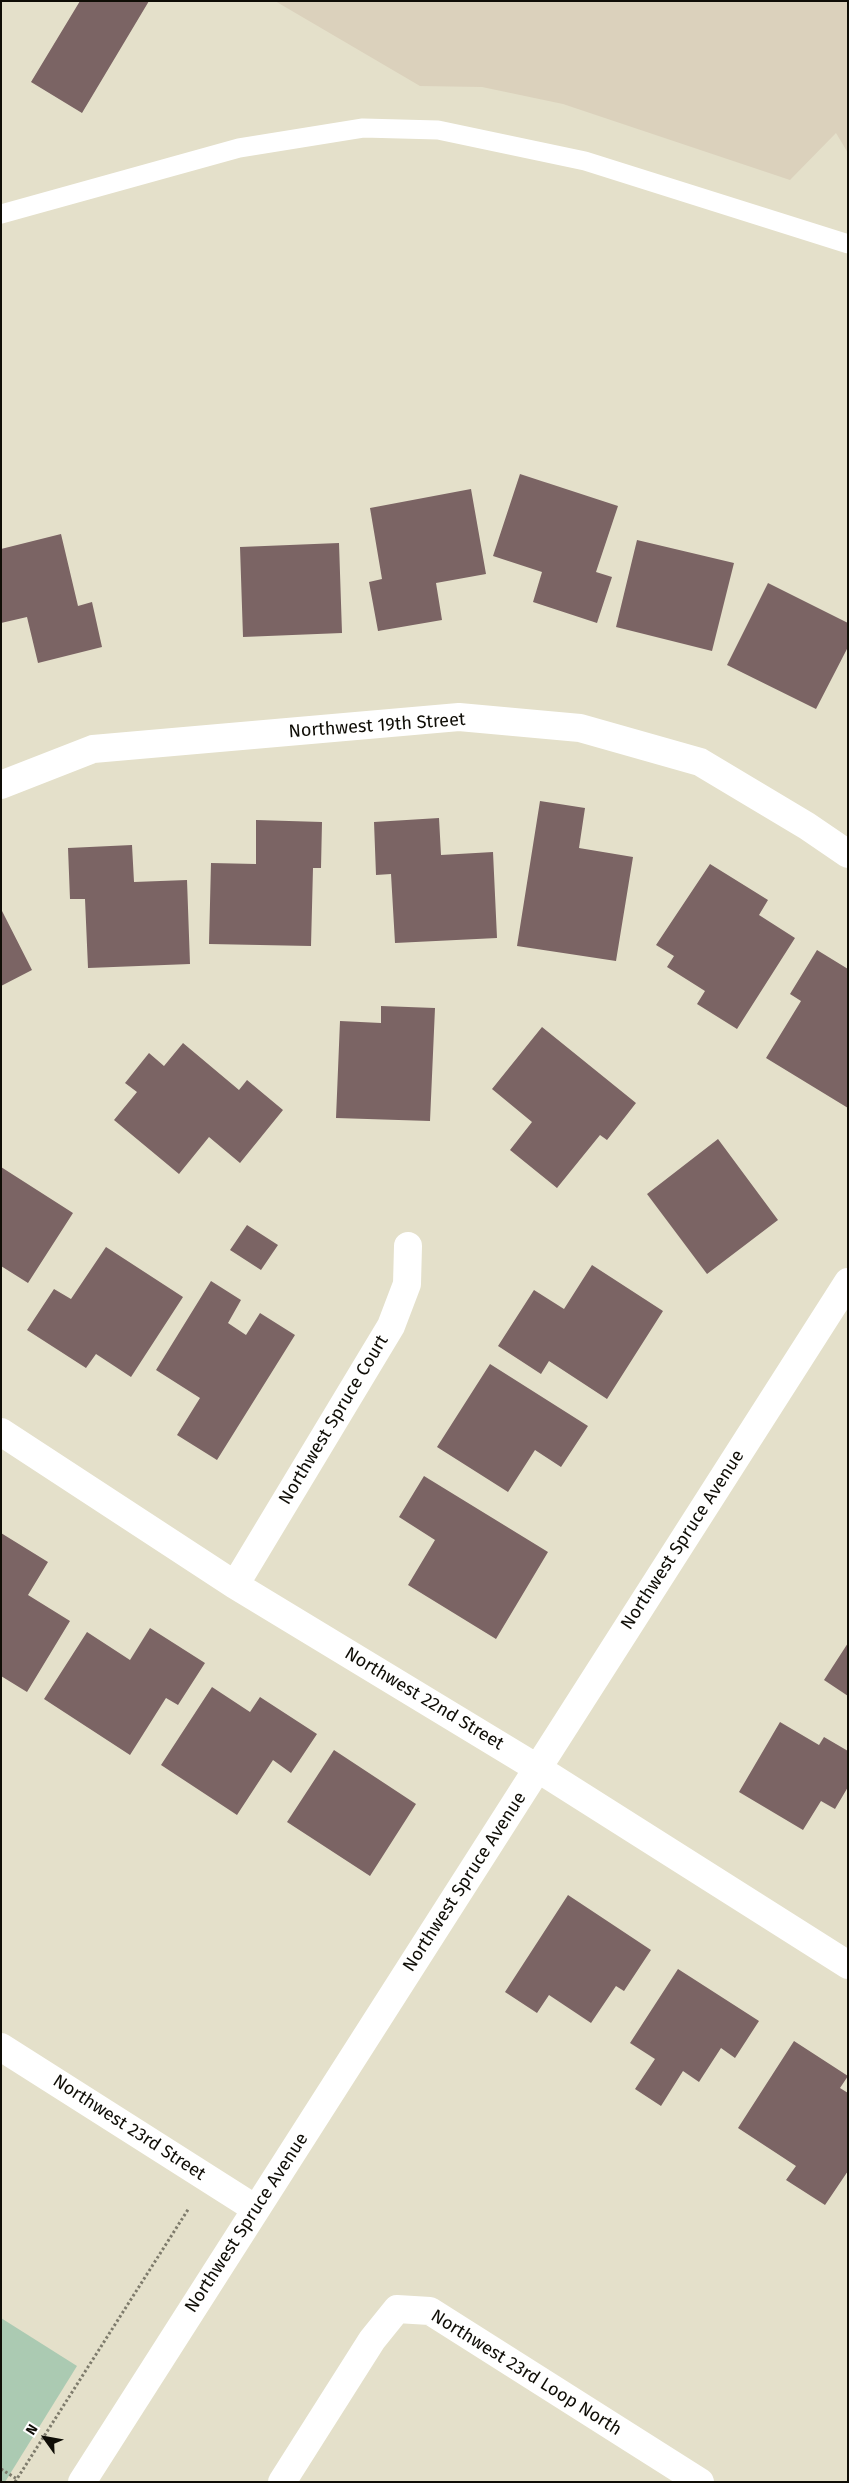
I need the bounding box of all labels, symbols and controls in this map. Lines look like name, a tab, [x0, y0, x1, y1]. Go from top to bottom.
street label: Northwest 19th Street	[288, 709, 466, 743]
street label: Northwest Spruce Court	[275, 1331, 393, 1509]
street label: Northwest Spruce Avenue	[617, 1446, 749, 1634]
street label: Northwest 22nd Street	[340, 1643, 508, 1755]
street label: Northwest Spruce Avenue	[399, 1788, 531, 1976]
street label: Northwest 23rd Street	[49, 2071, 209, 2185]
street label: Northwest Spruce Avenue	[181, 2129, 313, 2317]
street label: Northwest 23rd Loop North	[427, 2305, 625, 2441]
north arrow	[20, 2413, 70, 2463]
text: N	[22, 2421, 42, 2438]

